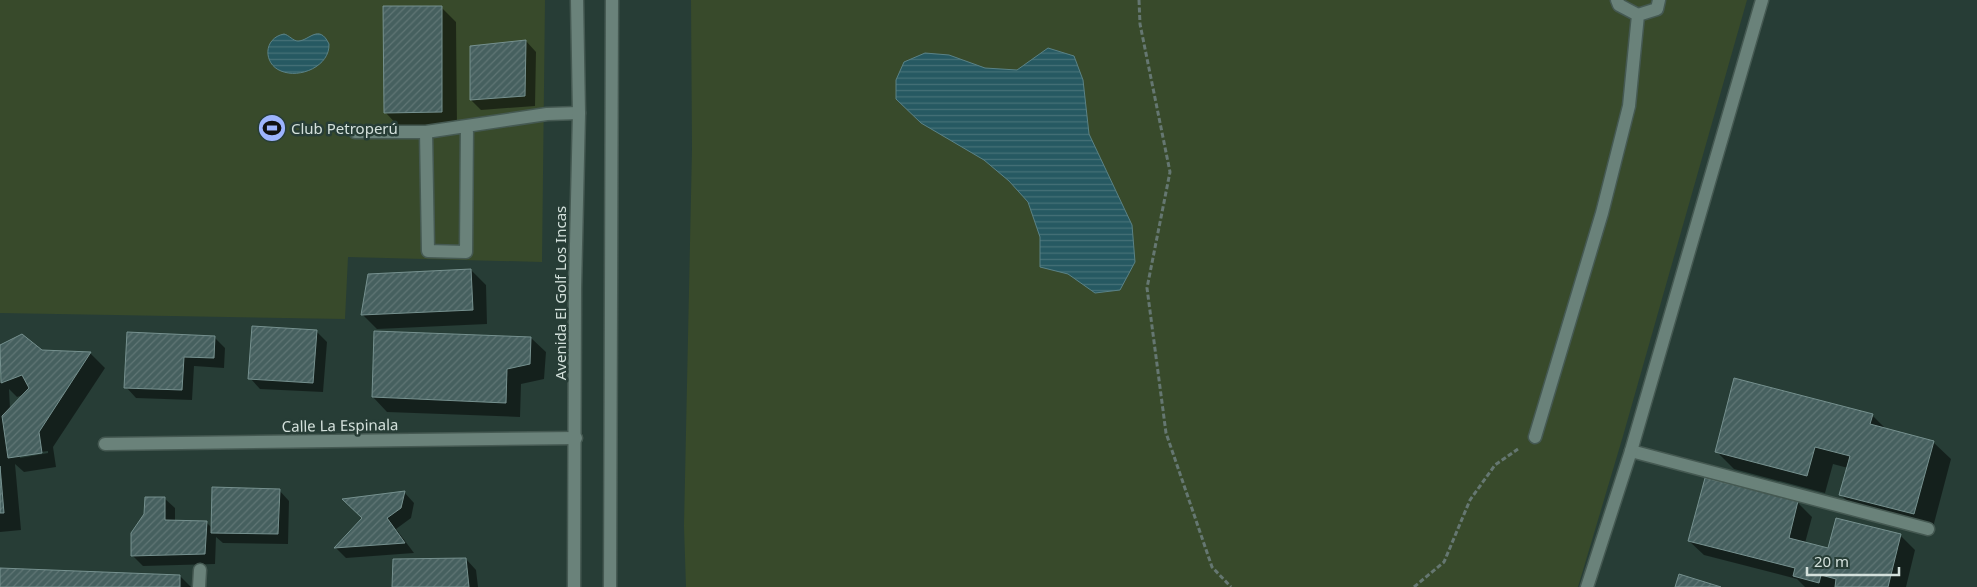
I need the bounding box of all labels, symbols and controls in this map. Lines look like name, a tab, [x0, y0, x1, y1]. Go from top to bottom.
sports icon: Club Petroperú	[257, 113, 287, 143]
place label: Club Petroperú	[291, 118, 398, 138]
street label: Avenida El Golf Los Incas	[550, 206, 570, 380]
street label: Calle La Espinala	[281, 414, 399, 436]
scale bar	[1807, 544, 1900, 576]
text: 20 m	[1814, 551, 1849, 571]

